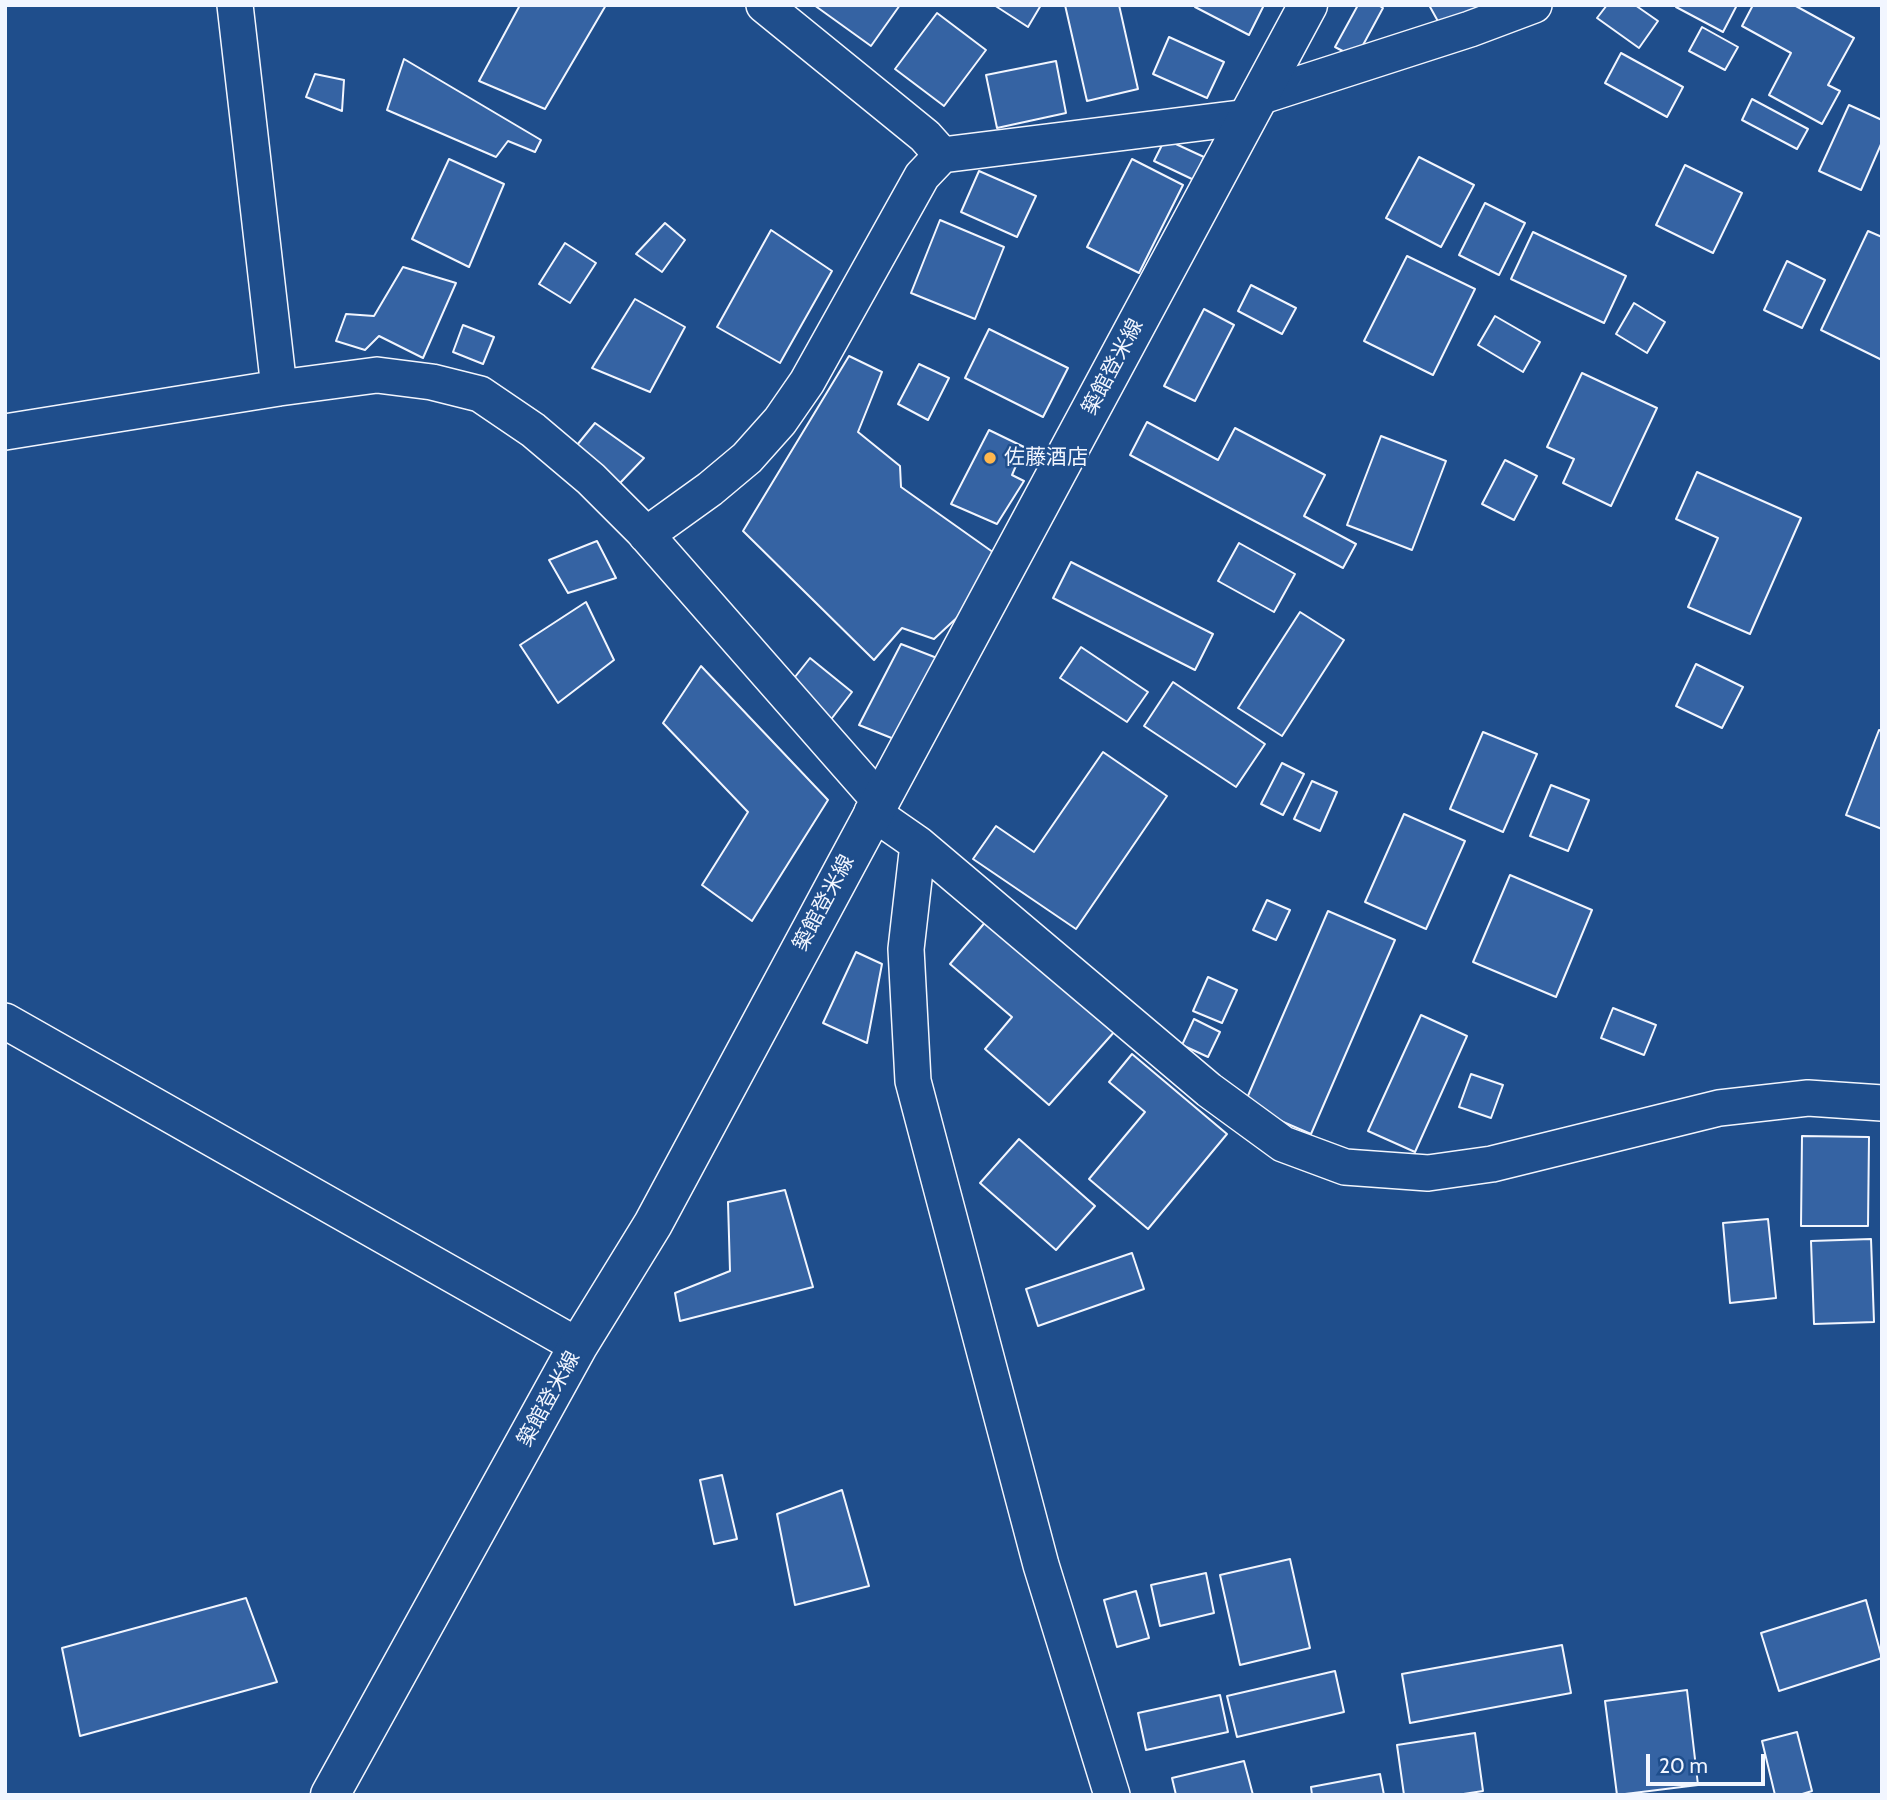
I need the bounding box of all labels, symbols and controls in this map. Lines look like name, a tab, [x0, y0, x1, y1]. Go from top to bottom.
street label: 築館登米線	[1077, 315, 1149, 419]
place label: 佐藤酒店	[1004, 445, 1088, 471]
marker: 佐藤酒店	[982, 450, 998, 466]
street label: 築館登米線	[788, 851, 860, 955]
street label: 築館登米線	[513, 1347, 585, 1451]
scale bar	[1649, 1741, 1768, 1785]
text: 20 m	[1659, 1753, 1708, 1778]

